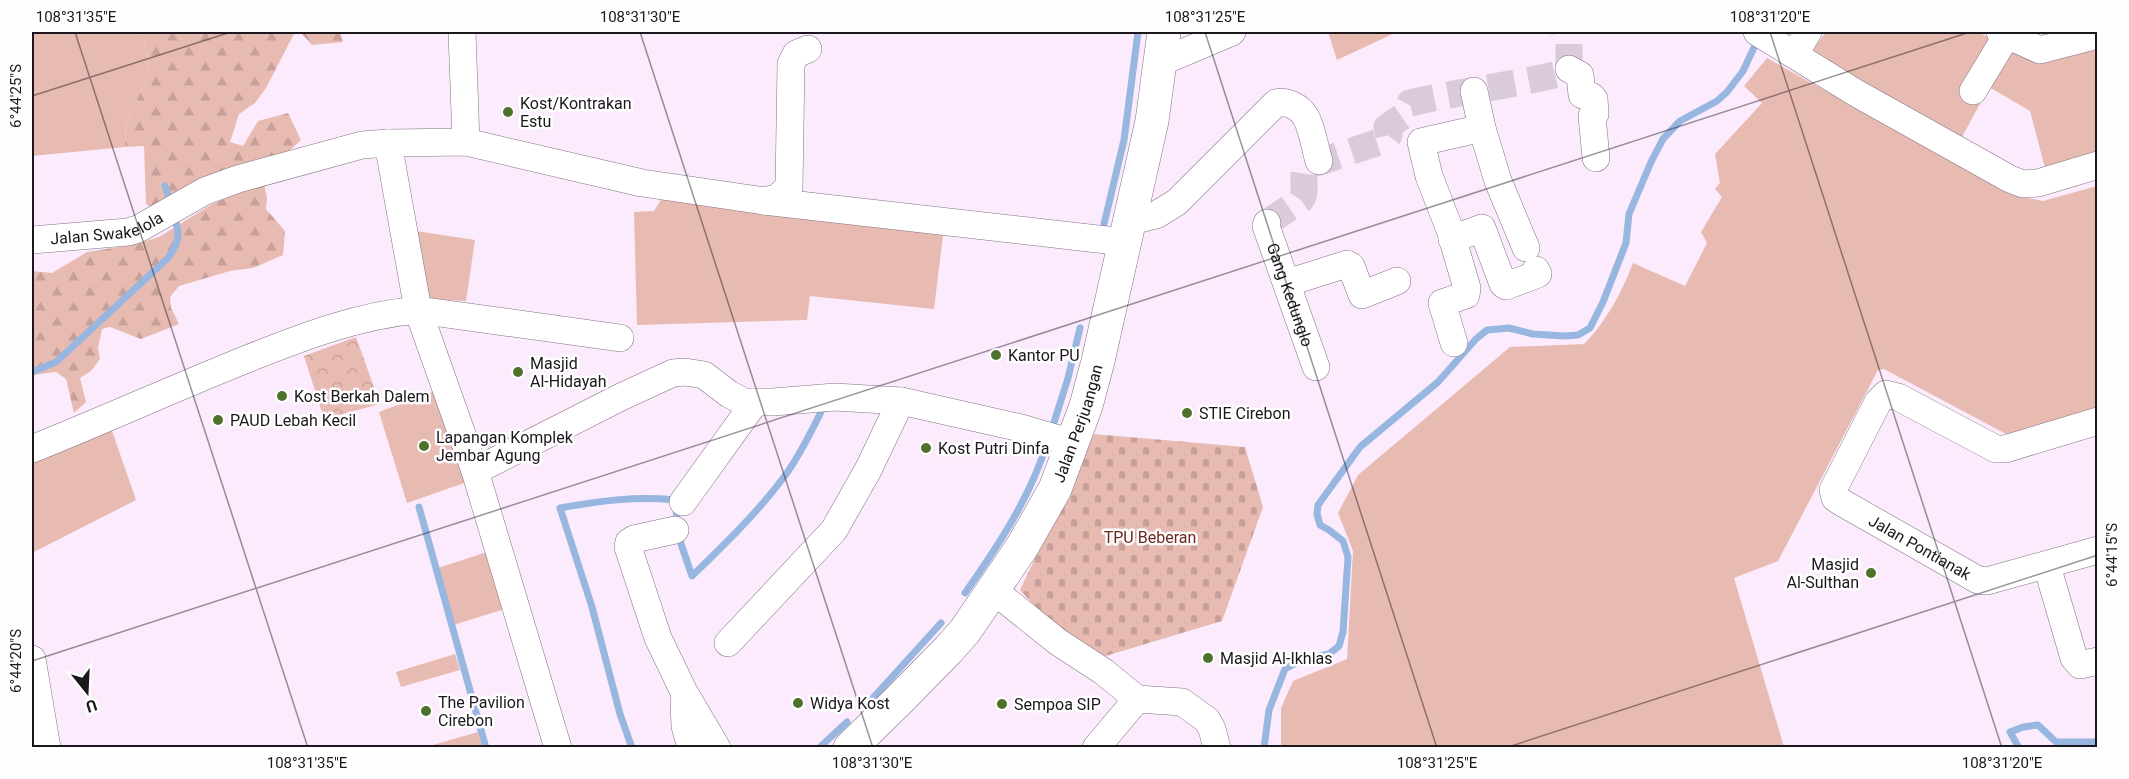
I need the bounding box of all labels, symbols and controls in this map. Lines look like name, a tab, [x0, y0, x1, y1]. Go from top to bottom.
text: 108°31'35"E	[36, 8, 117, 26]
text: 108°31'30"E	[600, 8, 681, 26]
text: 108°31'25"E	[1165, 8, 1246, 26]
text: 108°31'20"E	[1730, 8, 1811, 26]
text: 6°44'25"S	[7, 64, 25, 128]
place label: Kost/Kontrakan Estu	[520, 94, 632, 131]
marker: Kost/Kontrakan Estu	[501, 105, 515, 119]
street label: Jalan Swakelola	[50, 207, 166, 248]
street label: Gang Kedunglo	[1263, 240, 1317, 349]
place label: Kantor PU	[1008, 346, 1080, 365]
marker: Kantor PU	[989, 348, 1003, 362]
place label: Masjid Al-Hidayah	[530, 354, 607, 391]
street label: Jalan Perjuangan	[1049, 362, 1106, 485]
marker: Masjid Al-Hidayah	[511, 365, 525, 379]
place label: Kost Berkah Dalem	[294, 387, 430, 406]
marker: Kost Berkah Dalem	[275, 389, 289, 403]
place label: STIE Cirebon	[1199, 404, 1290, 423]
marker: STIE Cirebon	[1180, 406, 1194, 420]
place label: PAUD Lebah Kecil	[230, 411, 356, 430]
marker: PAUD Lebah Kecil	[211, 413, 225, 427]
place label: Lapangan Komplek Jembar Agung	[436, 428, 574, 465]
marker: Lapangan Komplek Jembar Agung	[417, 439, 431, 453]
place label: Kost Putri Dinfa	[938, 439, 1049, 458]
marker: Kost Putri Dinfa	[919, 441, 933, 455]
street label: Jalan Pontianak	[1866, 510, 1975, 584]
text: 6°44'15"S	[2103, 523, 2121, 587]
park label: TPU Beberan	[1104, 528, 1196, 547]
place label: Masjid Al-Sulthan	[1786, 555, 1859, 592]
marker: Masjid Al-Sulthan	[1864, 566, 1878, 580]
text: 6°44'20"S	[7, 629, 25, 693]
place label: Masjid Al-Ikhlas	[1220, 649, 1333, 668]
marker: Masjid Al-Ikhlas	[1201, 651, 1215, 665]
north arrow	[57, 662, 117, 722]
place label: The Pavilion Cirebon	[438, 693, 525, 730]
place label: Widya Kost	[810, 694, 890, 713]
text: U	[84, 695, 99, 716]
place label: Sempoa SIP	[1014, 695, 1101, 714]
marker: Widya Kost	[791, 696, 805, 710]
marker: Sempoa SIP	[995, 697, 1009, 711]
marker: The Pavilion Cirebon	[419, 704, 433, 718]
text: 108°31'35"E	[267, 754, 348, 772]
text: 108°31'30"E	[832, 754, 913, 772]
text: 108°31'25"E	[1397, 754, 1478, 772]
text: 108°31'20"E	[1962, 754, 2043, 772]

